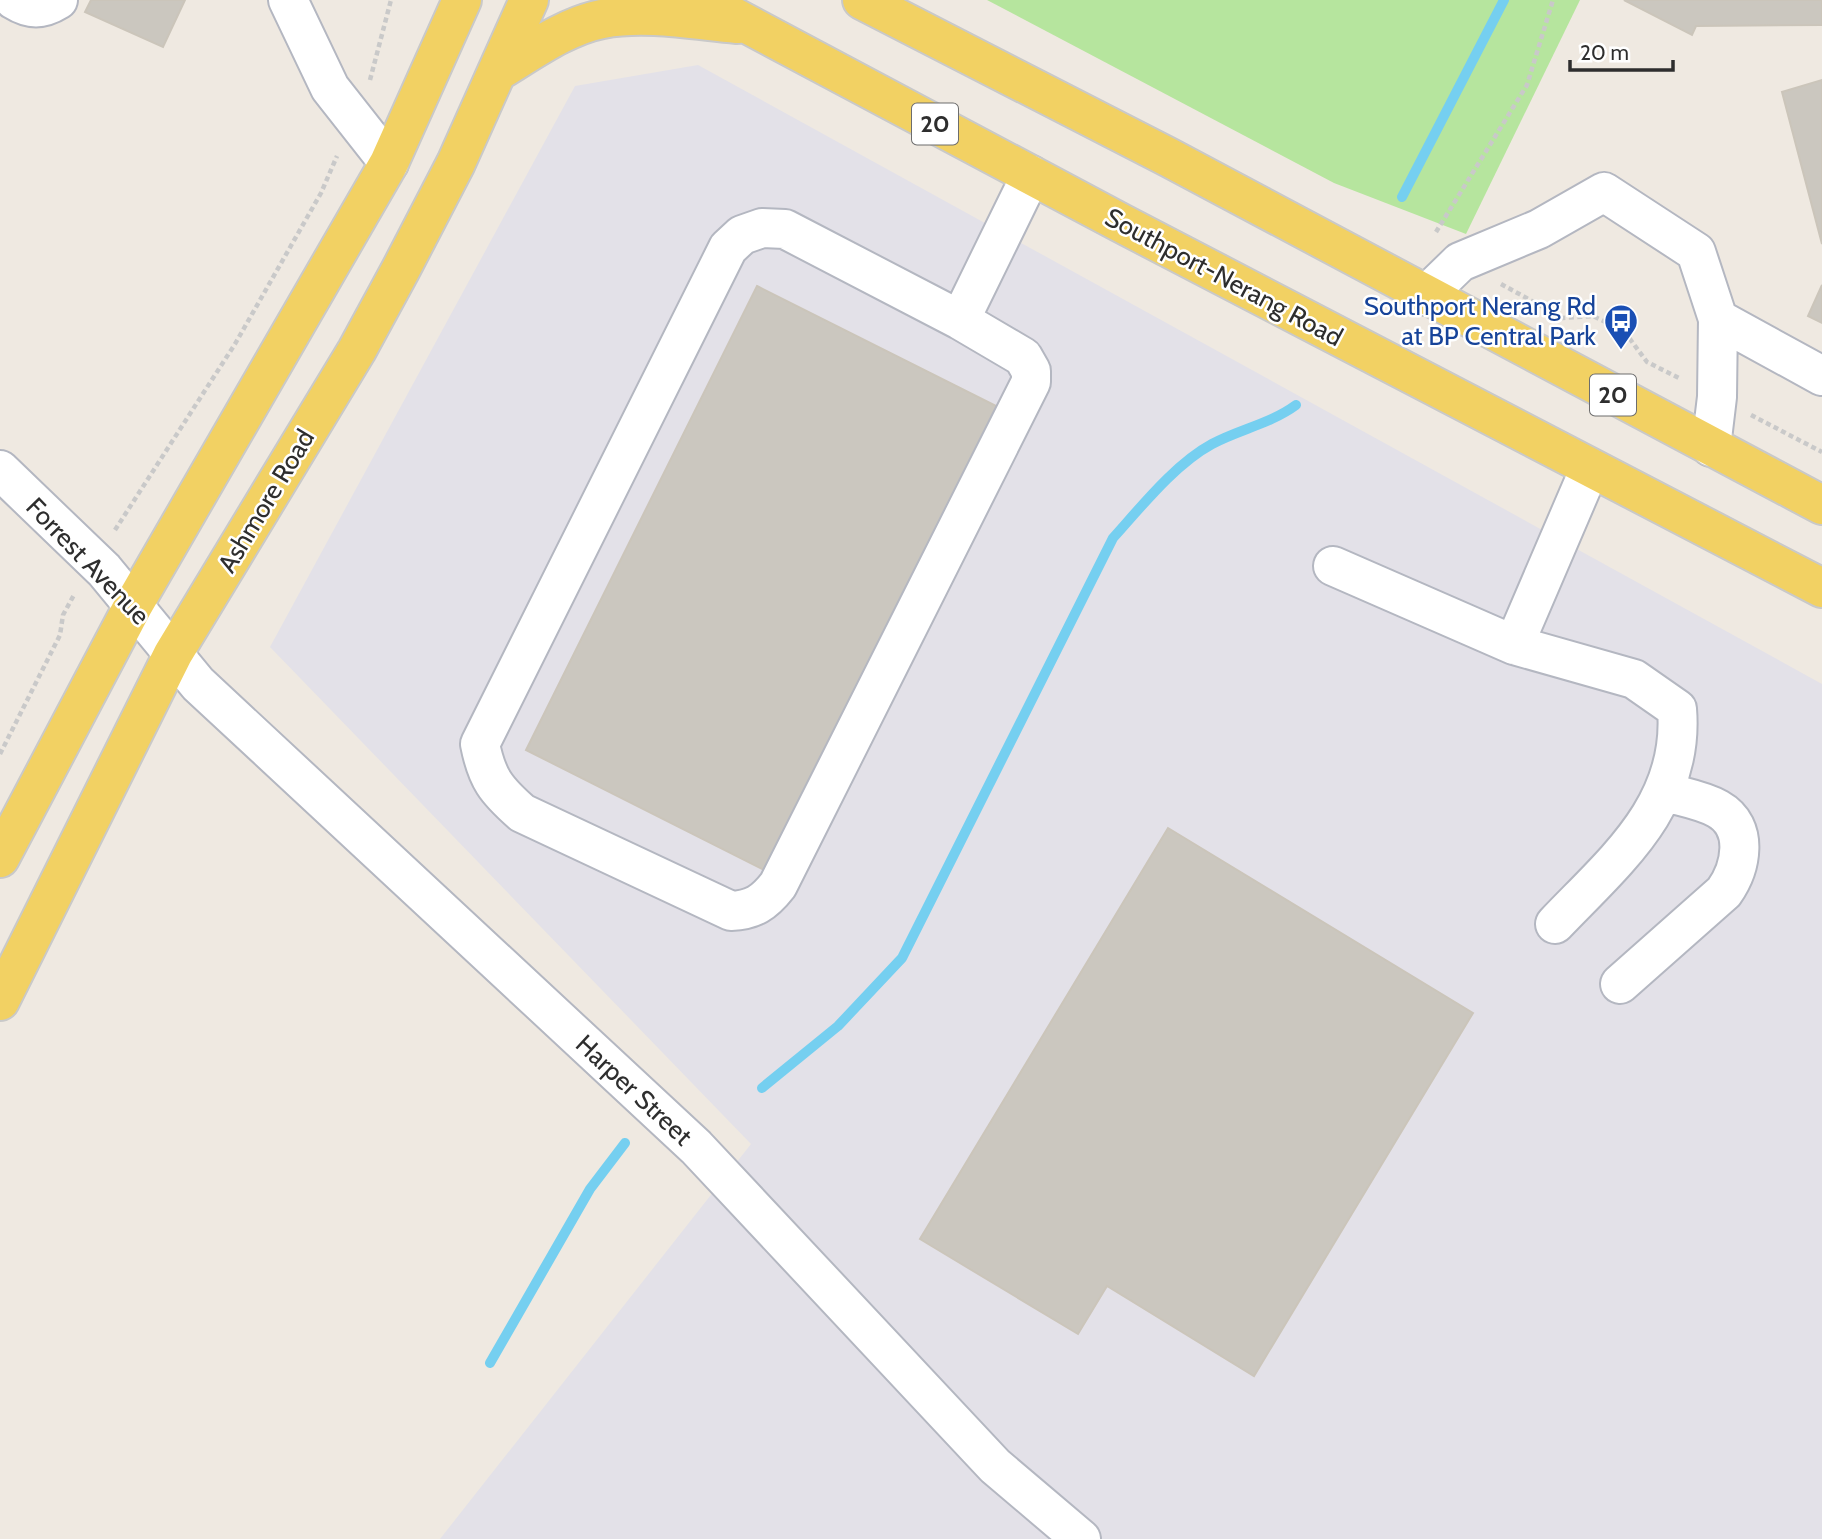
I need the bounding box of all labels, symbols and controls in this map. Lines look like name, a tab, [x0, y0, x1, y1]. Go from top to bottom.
scale bar	[1570, 28, 1673, 72]
text: 20 m	[1580, 40, 1629, 65]
road number: 20	[912, 104, 958, 144]
street label: Southport-Nerang Road	[1100, 201, 1348, 353]
place label: Southport Nerang Rd at BP Central Park	[1364, 290, 1596, 352]
bus stop icon: Southport Nerang Rd at BP Central Park	[1602, 302, 1640, 351]
road number: 20	[1590, 374, 1636, 416]
street label: Ashmore Road	[211, 424, 321, 578]
street label: Forrest Avenue	[20, 491, 156, 631]
street label: Harper Street	[569, 1028, 699, 1152]

